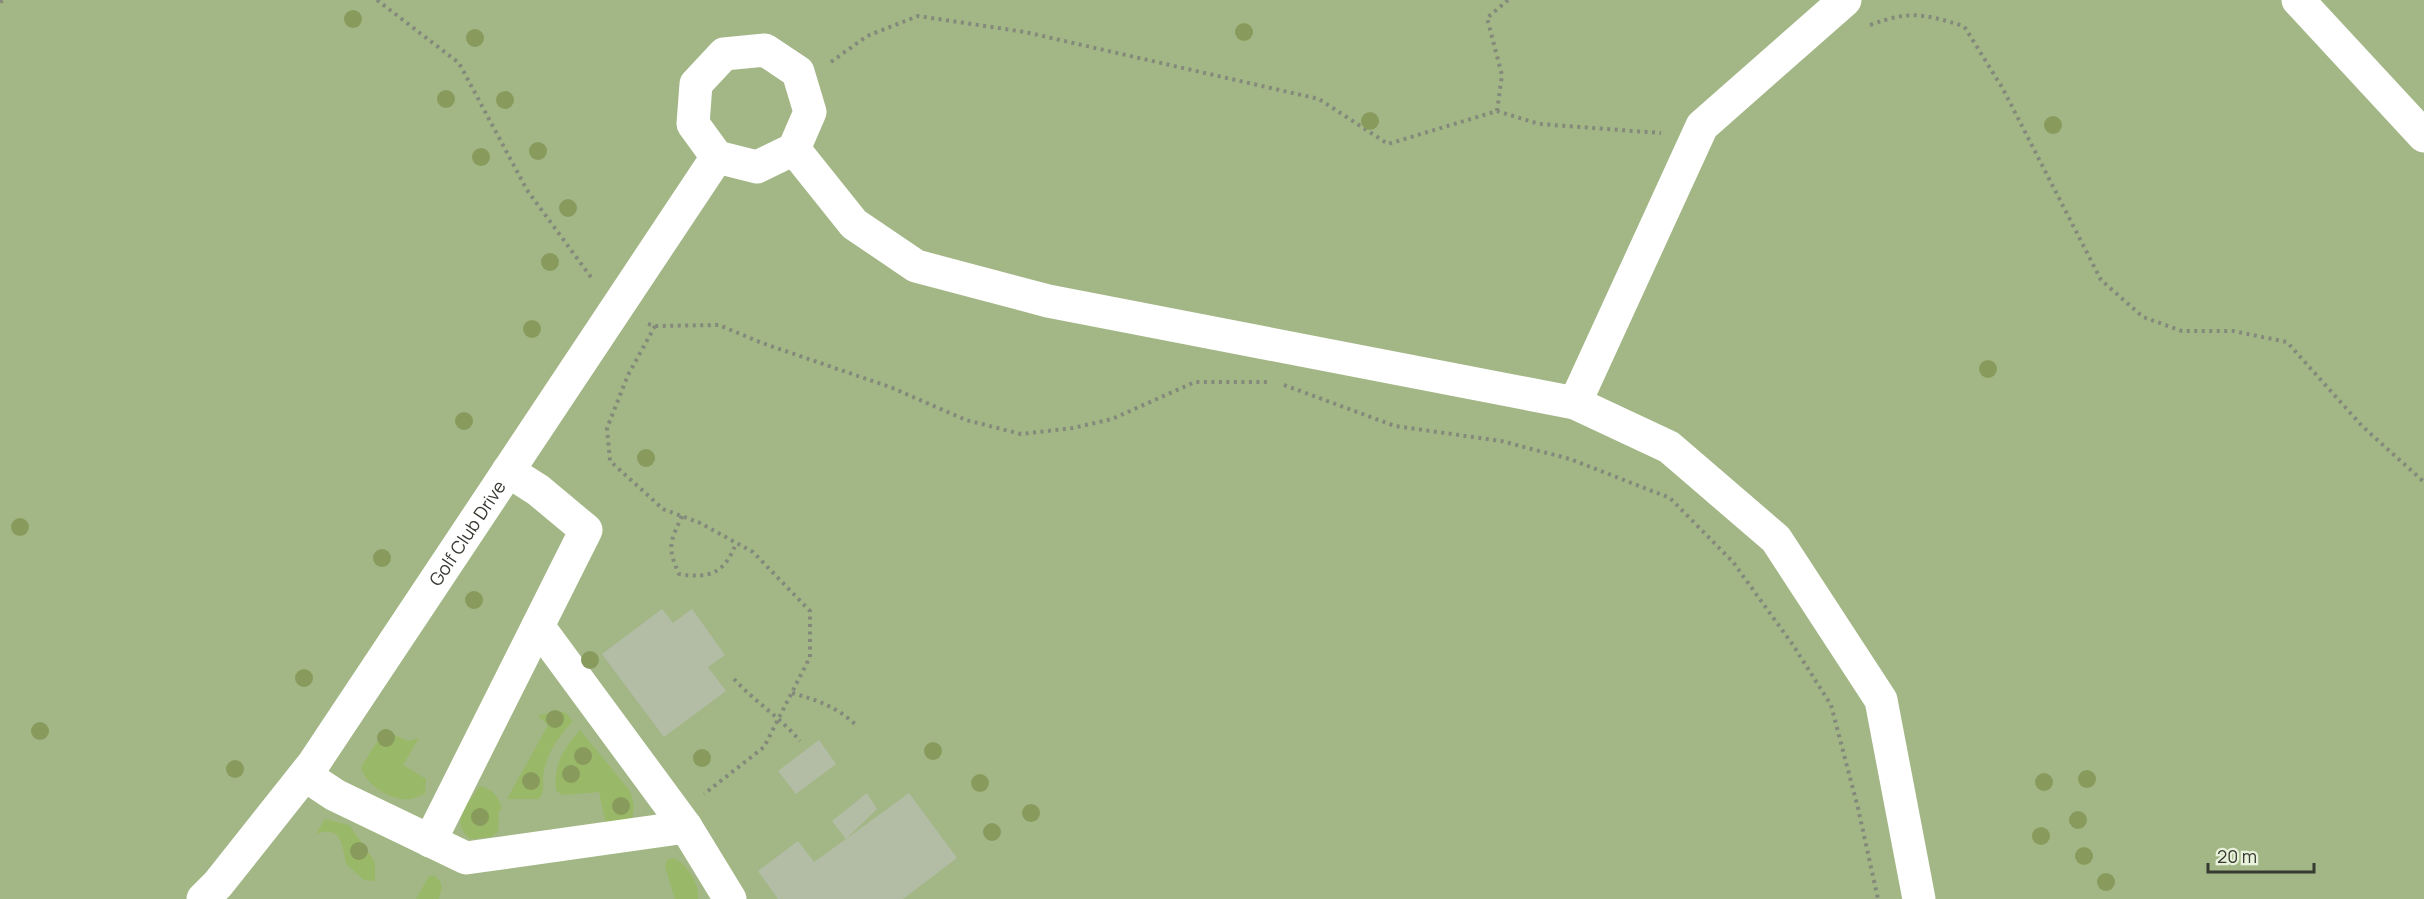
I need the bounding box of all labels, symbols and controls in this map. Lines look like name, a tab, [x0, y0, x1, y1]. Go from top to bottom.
street label: Golf Club Drive	[423, 476, 511, 590]
scale bar	[2208, 836, 2314, 874]
text: 20 m	[2217, 844, 2257, 868]

